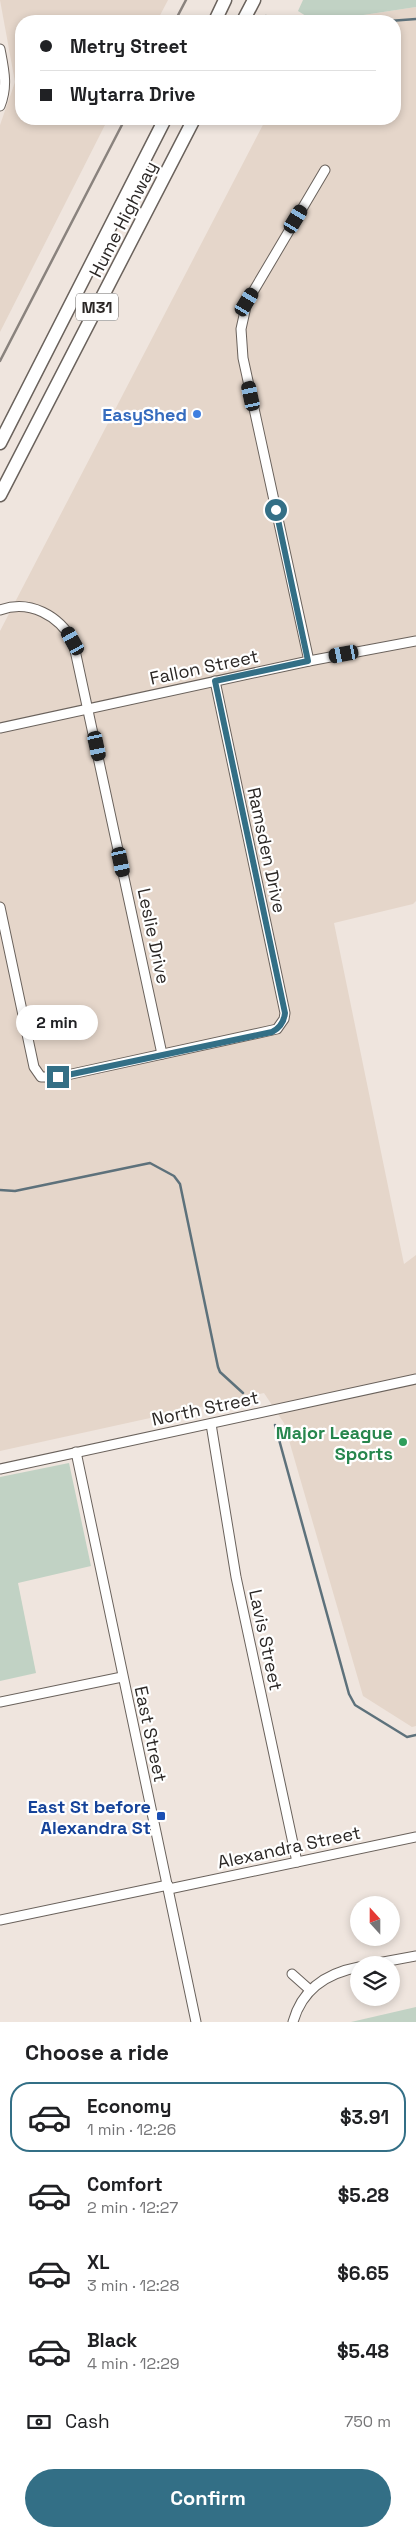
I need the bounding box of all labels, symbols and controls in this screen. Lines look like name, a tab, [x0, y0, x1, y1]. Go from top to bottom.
text: Metry Street	[70, 34, 188, 59]
text: Wytarra Drive	[70, 82, 195, 107]
street label: Hume Highway	[84, 157, 162, 281]
car	[281, 202, 310, 236]
car	[232, 285, 261, 319]
road number: M31	[76, 294, 118, 320]
car	[240, 380, 261, 412]
place label: EasyShed	[102, 403, 187, 426]
marker: EasyShed	[191, 408, 203, 420]
route start	[265, 499, 287, 521]
car	[59, 624, 86, 658]
street label: Fallon Street	[148, 644, 260, 690]
car	[327, 644, 360, 664]
car	[86, 730, 107, 762]
street label: Ramsden Drive	[242, 785, 292, 915]
car	[110, 846, 131, 878]
street label: Leslie Drive	[133, 886, 175, 986]
callout: 2 min	[17, 1004, 99, 1040]
text: 2 min	[36, 1012, 78, 1033]
route end	[47, 1066, 69, 1088]
street label: North Street	[149, 1385, 261, 1431]
place label: Major League Sports	[276, 1421, 393, 1465]
marker: Major League Sports	[397, 1436, 409, 1448]
street label: Lavis Street	[244, 1587, 288, 1693]
street label: East Street	[130, 1684, 172, 1784]
place label: East St before Alexandra St	[28, 1795, 151, 1839]
marker: East St before Alexandra St	[155, 1810, 167, 1822]
street label: Alexandra Street	[215, 1821, 363, 1873]
north arrow	[350, 1896, 400, 1946]
map controls	[350, 1896, 400, 2006]
button: layers	[350, 1956, 400, 2006]
text: Choose a ride	[25, 2038, 169, 2066]
text: Economy	[87, 2094, 171, 2119]
icon: car	[27, 2095, 72, 2140]
text: $3.91	[340, 2105, 389, 2130]
text: 1 min · 12:26	[87, 2119, 176, 2140]
text: Comfort	[87, 2172, 163, 2197]
icon: car	[27, 2173, 72, 2218]
text: $5.28	[338, 2183, 389, 2208]
text: 2 min · 12:27	[87, 2197, 178, 2218]
text: XL	[87, 2250, 110, 2275]
icon: car	[27, 2251, 72, 2296]
text: $6.65	[337, 2261, 389, 2286]
text: 3 min · 12:28	[87, 2275, 179, 2296]
text: Black	[87, 2328, 137, 2353]
icon: car	[27, 2329, 72, 2374]
text: $5.48	[337, 2339, 389, 2364]
text: 4 min · 12:29	[87, 2353, 180, 2374]
icon: cash	[25, 2408, 53, 2436]
text: Cash	[65, 2409, 110, 2434]
text: 750 m	[344, 2411, 391, 2432]
button: Confirm	[25, 2469, 391, 2527]

